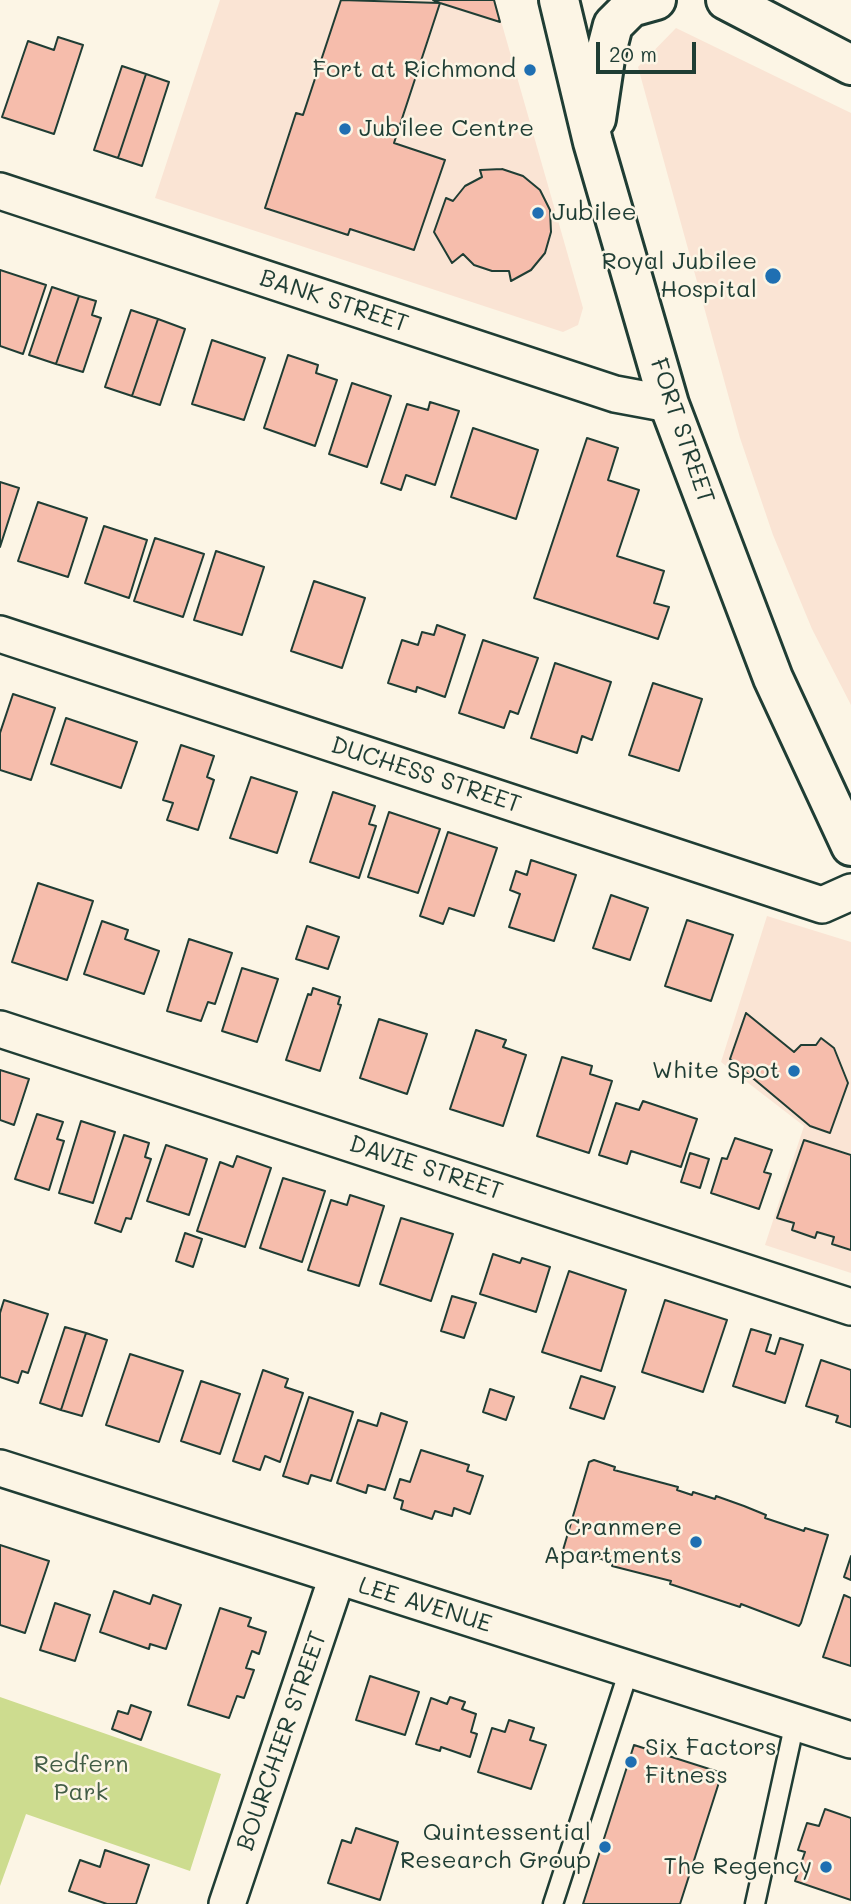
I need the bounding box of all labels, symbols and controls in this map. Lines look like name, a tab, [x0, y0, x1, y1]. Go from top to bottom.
scale bar	[599, 28, 699, 72]
text: 20 m	[609, 40, 657, 67]
place label: Fort at Richmond	[313, 56, 516, 84]
marker: Fort at Richmond	[522, 62, 538, 78]
place label: Jubilee Centre	[359, 115, 534, 143]
marker: Jubilee Centre	[337, 121, 353, 137]
place label: Jubilee	[552, 199, 637, 227]
marker: Jubilee	[530, 205, 546, 221]
place label: Royal Jubilee Hospital	[602, 248, 757, 304]
street label: BANK STREET	[256, 263, 412, 339]
marker: Royal Jubilee Hospital	[763, 266, 783, 286]
street label: FORT STREET	[644, 354, 720, 508]
street label: DUCHESS STREET	[327, 731, 525, 819]
place label: White Spot	[652, 1057, 780, 1085]
marker: White Spot	[786, 1063, 802, 1079]
street label: DAVIE STREET	[345, 1130, 507, 1206]
place label: Cranmere Apartments	[544, 1514, 682, 1570]
marker: Cranmere Apartments	[688, 1534, 704, 1550]
street label: LEE AVENUE	[355, 1571, 495, 1639]
street label: BOURCHIER STREET	[231, 1628, 333, 1854]
place label: Six Factors Fitness	[645, 1734, 777, 1790]
park label: Redfern Park	[34, 1751, 128, 1807]
marker: Six Factors Fitness	[623, 1754, 639, 1770]
place label: Quintessential Research Group	[400, 1819, 591, 1875]
marker: Quintessential Research Group	[597, 1839, 613, 1855]
place label: The Regency	[664, 1853, 812, 1881]
marker: The Regency	[818, 1859, 834, 1875]

